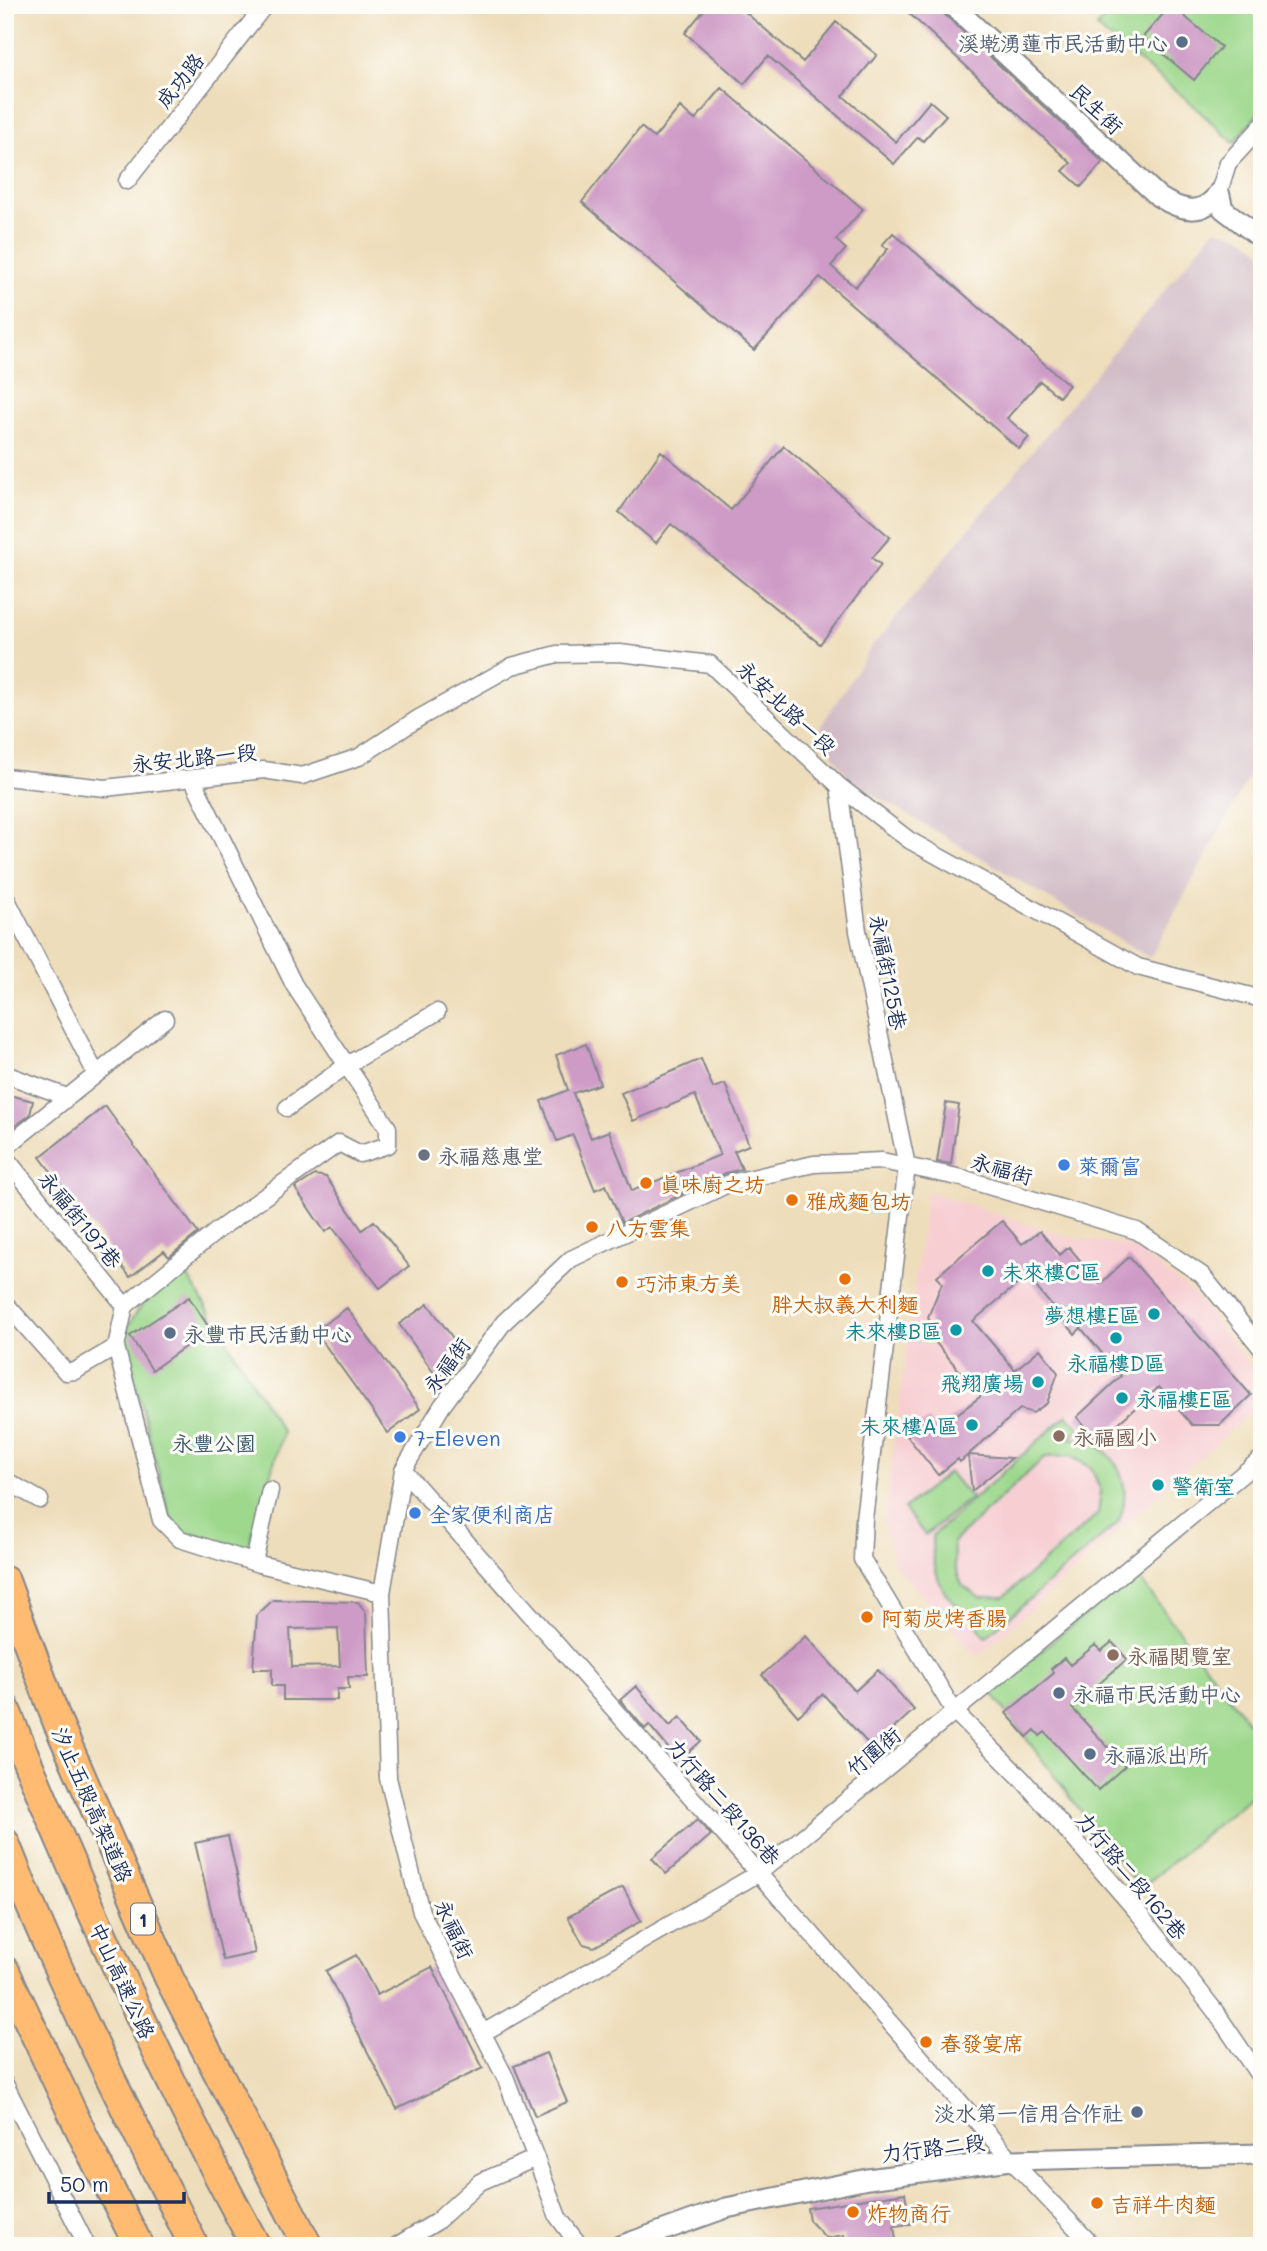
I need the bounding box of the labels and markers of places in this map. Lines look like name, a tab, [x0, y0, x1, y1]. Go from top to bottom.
place label: 溪墘湧蓮市民活動中心	[958, 29, 1168, 56]
marker: 溪墘湧蓮市民活動中心	[1174, 34, 1190, 50]
place label: 永福慈惠堂	[438, 1142, 543, 1169]
marker: 永福慈惠堂	[416, 1147, 432, 1163]
place label: 萊爾富	[1078, 1152, 1141, 1179]
marker: 萊爾富	[1056, 1157, 1072, 1173]
place label: 真味廚之坊	[660, 1170, 765, 1197]
marker: 真味廚之坊	[638, 1175, 654, 1191]
place label: 雅成麵包坊	[806, 1187, 911, 1214]
marker: 雅成麵包坊	[784, 1192, 800, 1208]
place label: 八方雲集	[606, 1214, 690, 1241]
marker: 八方雲集	[584, 1219, 600, 1235]
place label: 未來樓C區	[1002, 1258, 1101, 1285]
marker: 未來樓C區	[980, 1263, 996, 1279]
place label: 巧沛東方美	[636, 1269, 741, 1296]
marker: 胖大叔義大利麵	[837, 1271, 853, 1287]
marker: 巧沛東方美	[614, 1274, 630, 1290]
place label: 胖大叔義大利麵	[772, 1290, 919, 1317]
place label: 夢想樓E區	[1044, 1301, 1140, 1328]
marker: 夢想樓E區	[1146, 1306, 1162, 1322]
place label: 未來樓B區	[845, 1317, 942, 1344]
place label: 永豐市民活動中心	[184, 1320, 352, 1347]
marker: 未來樓B區	[948, 1322, 964, 1338]
marker: 永豐市民活動中心	[162, 1325, 178, 1341]
marker: 永福樓D區	[1108, 1330, 1124, 1346]
place label: 永福樓D區	[1067, 1349, 1165, 1376]
place label: 飛翔廣場	[940, 1369, 1024, 1396]
marker: 飛翔廣場	[1030, 1374, 1046, 1390]
place label: 永福樓E區	[1136, 1385, 1232, 1412]
marker: 永福樓E區	[1114, 1390, 1130, 1406]
place label: 未來樓A區	[859, 1412, 958, 1439]
marker: 未來樓A區	[964, 1417, 980, 1433]
place label: 永福國小	[1073, 1423, 1157, 1450]
place label: 7-Eleven	[414, 1424, 501, 1451]
marker: 永福國小	[1051, 1428, 1067, 1444]
marker: 7-Eleven	[392, 1429, 408, 1445]
place label: 警衛室	[1172, 1472, 1235, 1499]
marker: 警衛室	[1150, 1477, 1166, 1493]
place label: 全家便利商店	[429, 1500, 555, 1527]
marker: 全家便利商店	[407, 1505, 423, 1521]
place label: 阿菊炭烤香腸	[881, 1604, 1007, 1631]
marker: 阿菊炭烤香腸	[859, 1609, 875, 1625]
place label: 永福閱覽室	[1127, 1642, 1232, 1669]
marker: 永福閱覽室	[1105, 1647, 1121, 1663]
place label: 永福市民活動中心	[1073, 1680, 1241, 1707]
marker: 永福市民活動中心	[1051, 1685, 1067, 1701]
place label: 永福派出所	[1104, 1741, 1209, 1768]
marker: 永福派出所	[1082, 1746, 1098, 1762]
place label: 春發宴席	[940, 2029, 1024, 2056]
marker: 春發宴席	[918, 2034, 934, 2050]
place label: 淡水第一信用合作社	[934, 2099, 1123, 2126]
marker: 淡水第一信用合作社	[1129, 2104, 1145, 2120]
place label: 吉祥牛肉麵	[1111, 2190, 1216, 2217]
marker: 吉祥牛肉麵	[1089, 2195, 1105, 2211]
place label: 炸物商行	[867, 2199, 951, 2226]
marker: 炸物商行	[845, 2204, 861, 2220]

